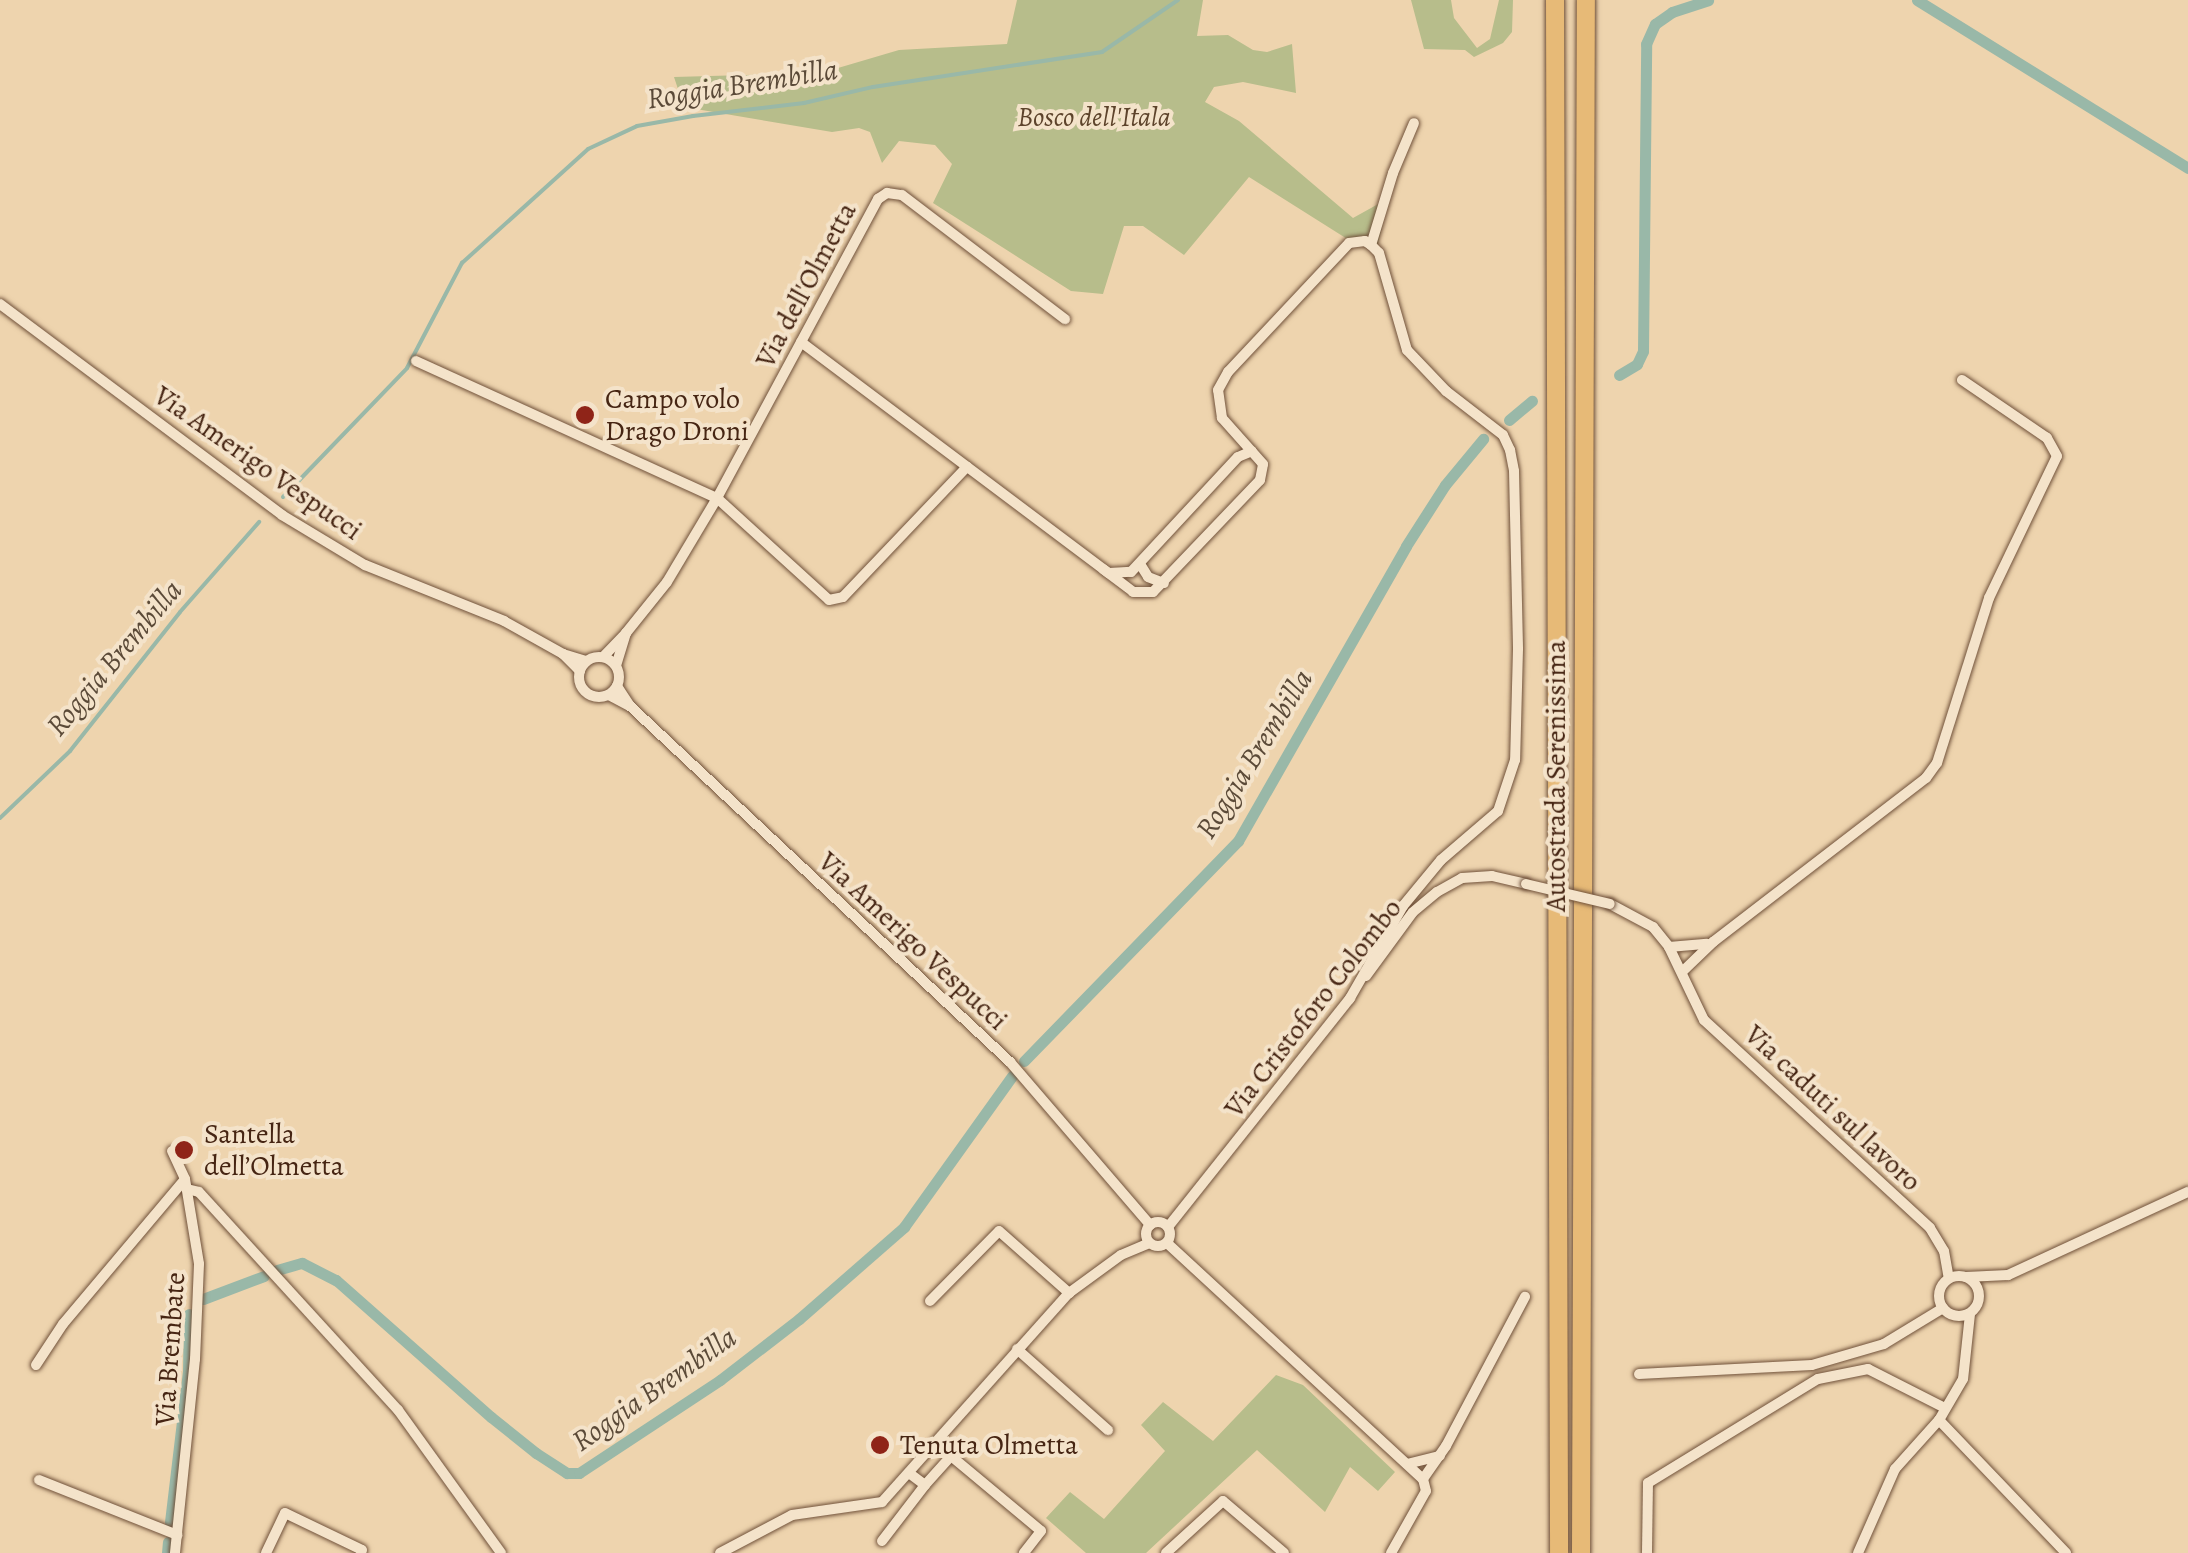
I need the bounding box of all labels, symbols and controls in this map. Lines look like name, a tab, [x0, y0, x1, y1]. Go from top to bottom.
water label: Roggia Brembilla	[644, 51, 840, 117]
park label: Bosco dell'Itala	[1017, 100, 1171, 134]
street label: Via dell'Olmetta	[748, 197, 864, 373]
street label: Via Amerigo Vespucci	[148, 379, 368, 547]
place label: Campo volo Drago Droni	[605, 382, 749, 448]
marker: Campo volo Drago Droni	[574, 404, 596, 426]
water label: Roggia Brembilla	[38, 573, 190, 743]
street label: Autostrada Serenissima	[1539, 640, 1573, 912]
water label: Roggia Brembilla	[1188, 663, 1320, 845]
street label: Via Amerigo Vespucci	[812, 845, 1014, 1037]
street label: Via Cristoforo Colombo	[1217, 892, 1409, 1124]
street label: Via caduti sul lavoro	[1738, 1018, 1928, 1198]
place label: Santella dell’Olmetta	[204, 1117, 344, 1183]
marker: Santella dell’Olmetta	[173, 1139, 195, 1161]
street label: Via Brembate	[148, 1271, 192, 1427]
water label: Roggia Brembilla	[565, 1319, 743, 1459]
place label: Tenuta Olmetta	[900, 1428, 1078, 1462]
marker: Tenuta Olmetta	[869, 1434, 891, 1456]

